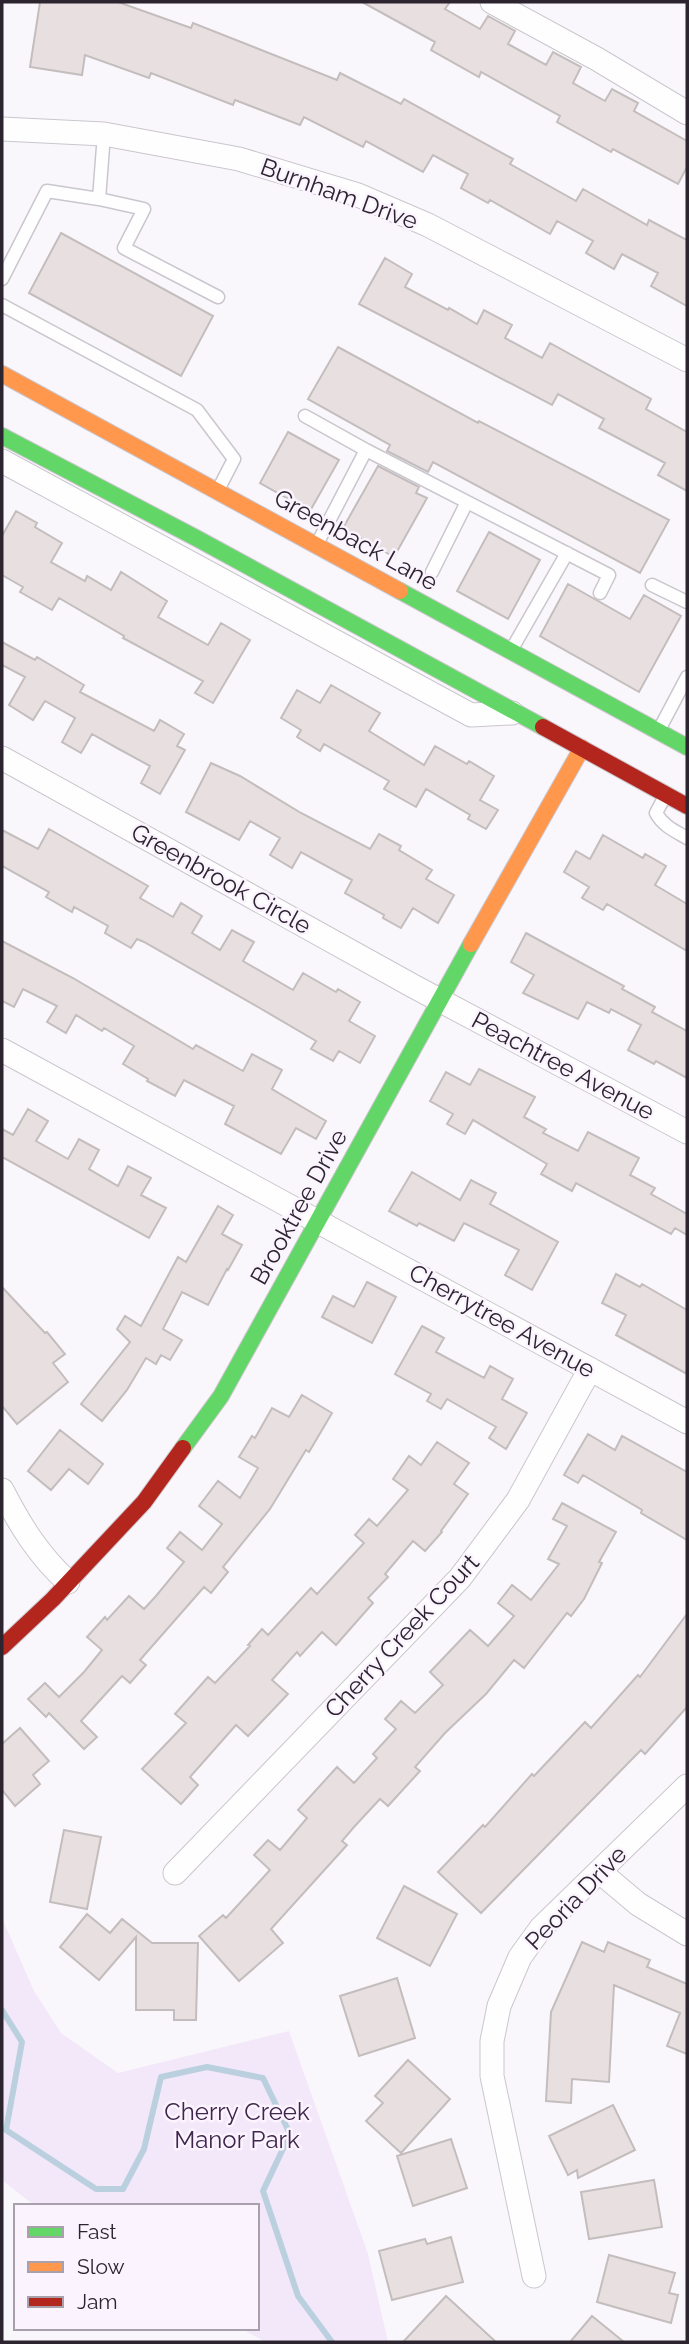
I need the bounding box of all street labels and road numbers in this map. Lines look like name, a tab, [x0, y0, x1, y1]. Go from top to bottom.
street label: Burnham Drive	[257, 152, 422, 235]
street label: Greenback Lane	[269, 483, 443, 596]
street label: Greenbrook Circle	[126, 817, 316, 940]
street label: Peachtree Avenue	[467, 1005, 660, 1126]
street label: Brooktree Drive	[244, 1124, 353, 1289]
street label: Cherrytree Avenue	[404, 1257, 600, 1384]
street label: Cherry Creek Court	[318, 1548, 485, 1723]
street label: Peoria Drive	[519, 1840, 632, 1956]

